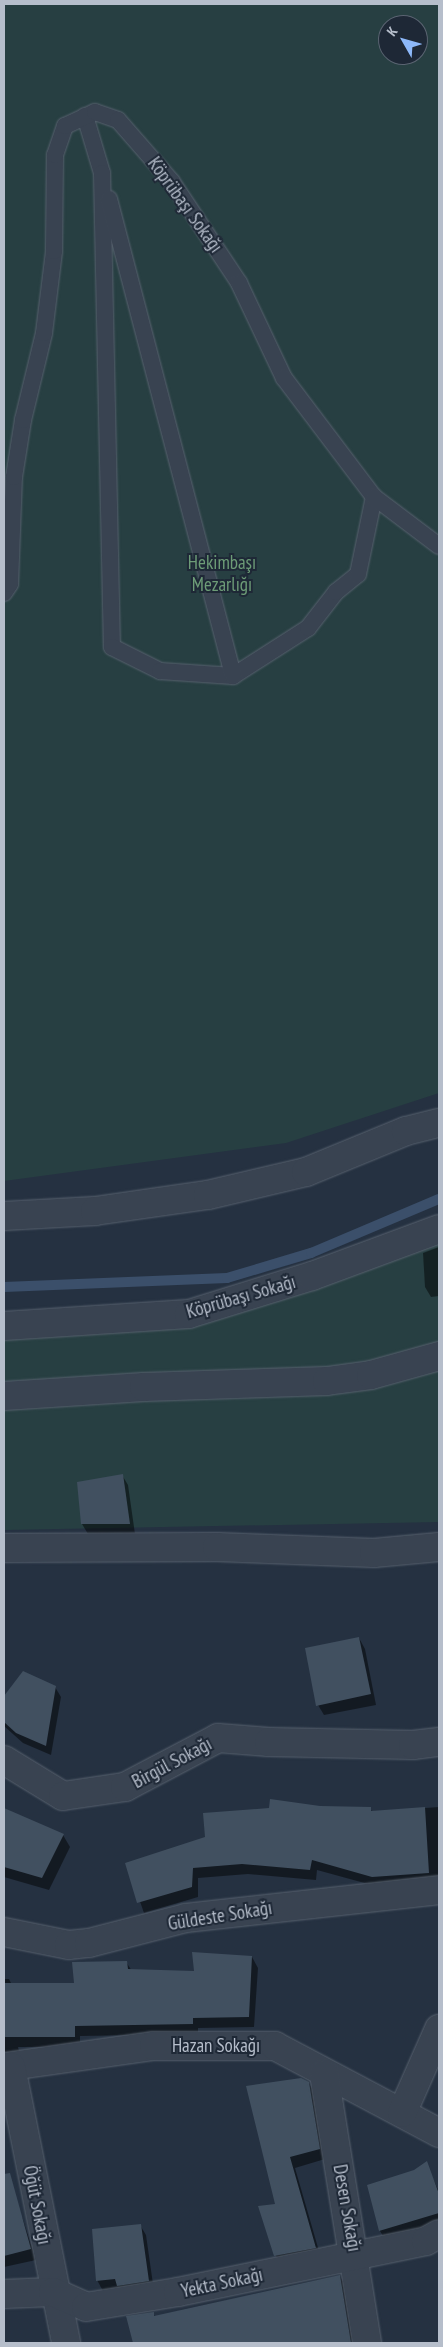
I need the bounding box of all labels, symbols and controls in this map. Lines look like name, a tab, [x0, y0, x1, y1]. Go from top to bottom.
north arrow	[378, 15, 428, 65]
text: K	[383, 23, 401, 40]
street label: Köprübaşı Sokağı	[143, 153, 227, 257]
park label: Hekimbaşı Mezarlığı	[188, 552, 256, 596]
street label: Köprübaşı Sokağı	[184, 1271, 298, 1323]
street label: Birgül Sokağı	[128, 1733, 216, 1793]
street label: Güldeste Sokağı	[166, 1897, 274, 1935]
street label: Hazan Sokağı	[172, 2035, 260, 2057]
street label: Desen Sokağı	[328, 2163, 366, 2253]
street label: Öğüt Sokağı	[18, 2164, 56, 2246]
street label: Yekta Sokağı	[179, 2263, 265, 2303]

